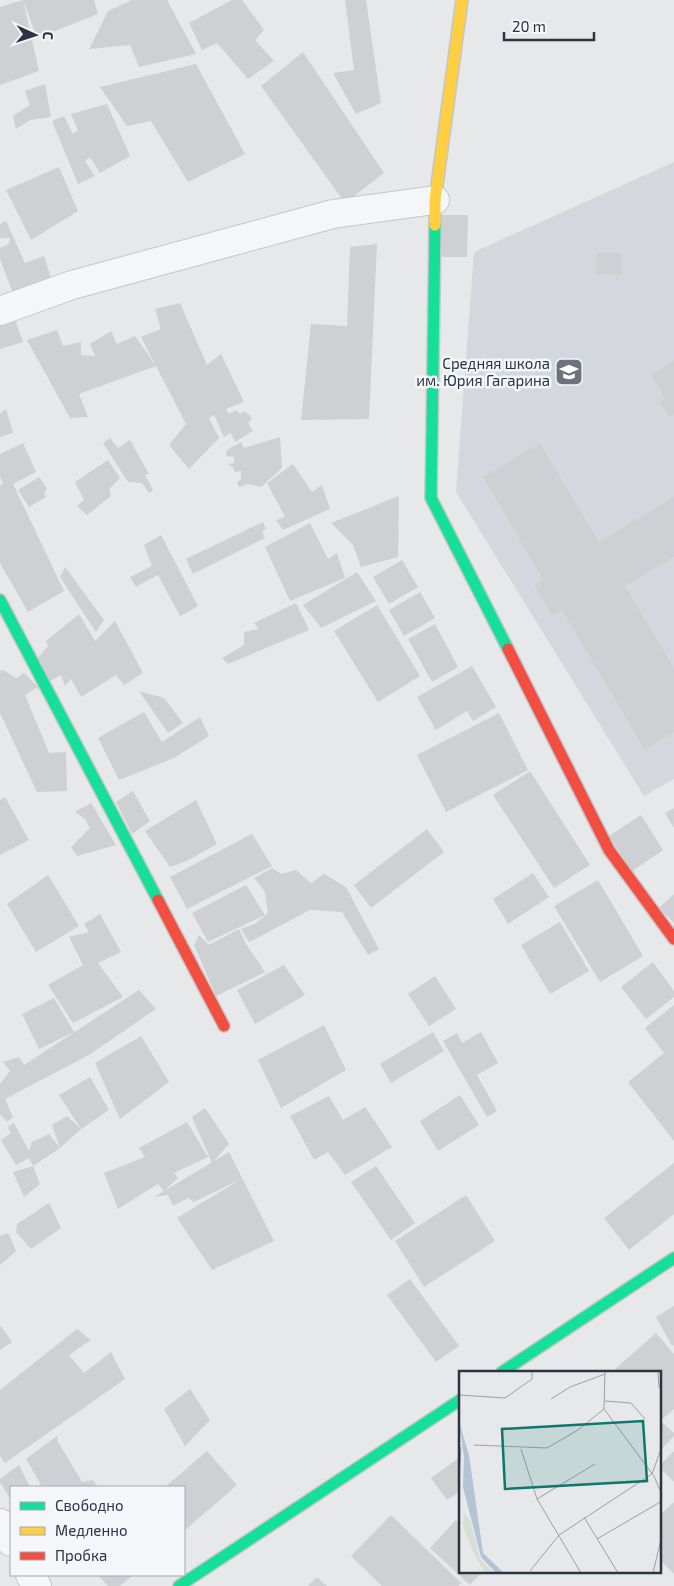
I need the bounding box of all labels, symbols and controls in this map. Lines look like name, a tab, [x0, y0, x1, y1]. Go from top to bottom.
north arrow	[10, 10, 60, 60]
scale bar	[504, 10, 594, 42]
text: 20 m	[512, 17, 546, 35]
text: С	[40, 31, 57, 40]
place label: Средняя школа им. Юрия Гагарина	[416, 354, 550, 389]
school or university icon: Средняя школа им. Юрия Гагарина	[554, 357, 584, 387]
inset map	[459, 1371, 662, 1574]
legend	[10, 1486, 185, 1576]
text: Свободно	[55, 1496, 124, 1514]
text: Медленно	[55, 1521, 128, 1539]
text: Пробка	[55, 1546, 107, 1564]

